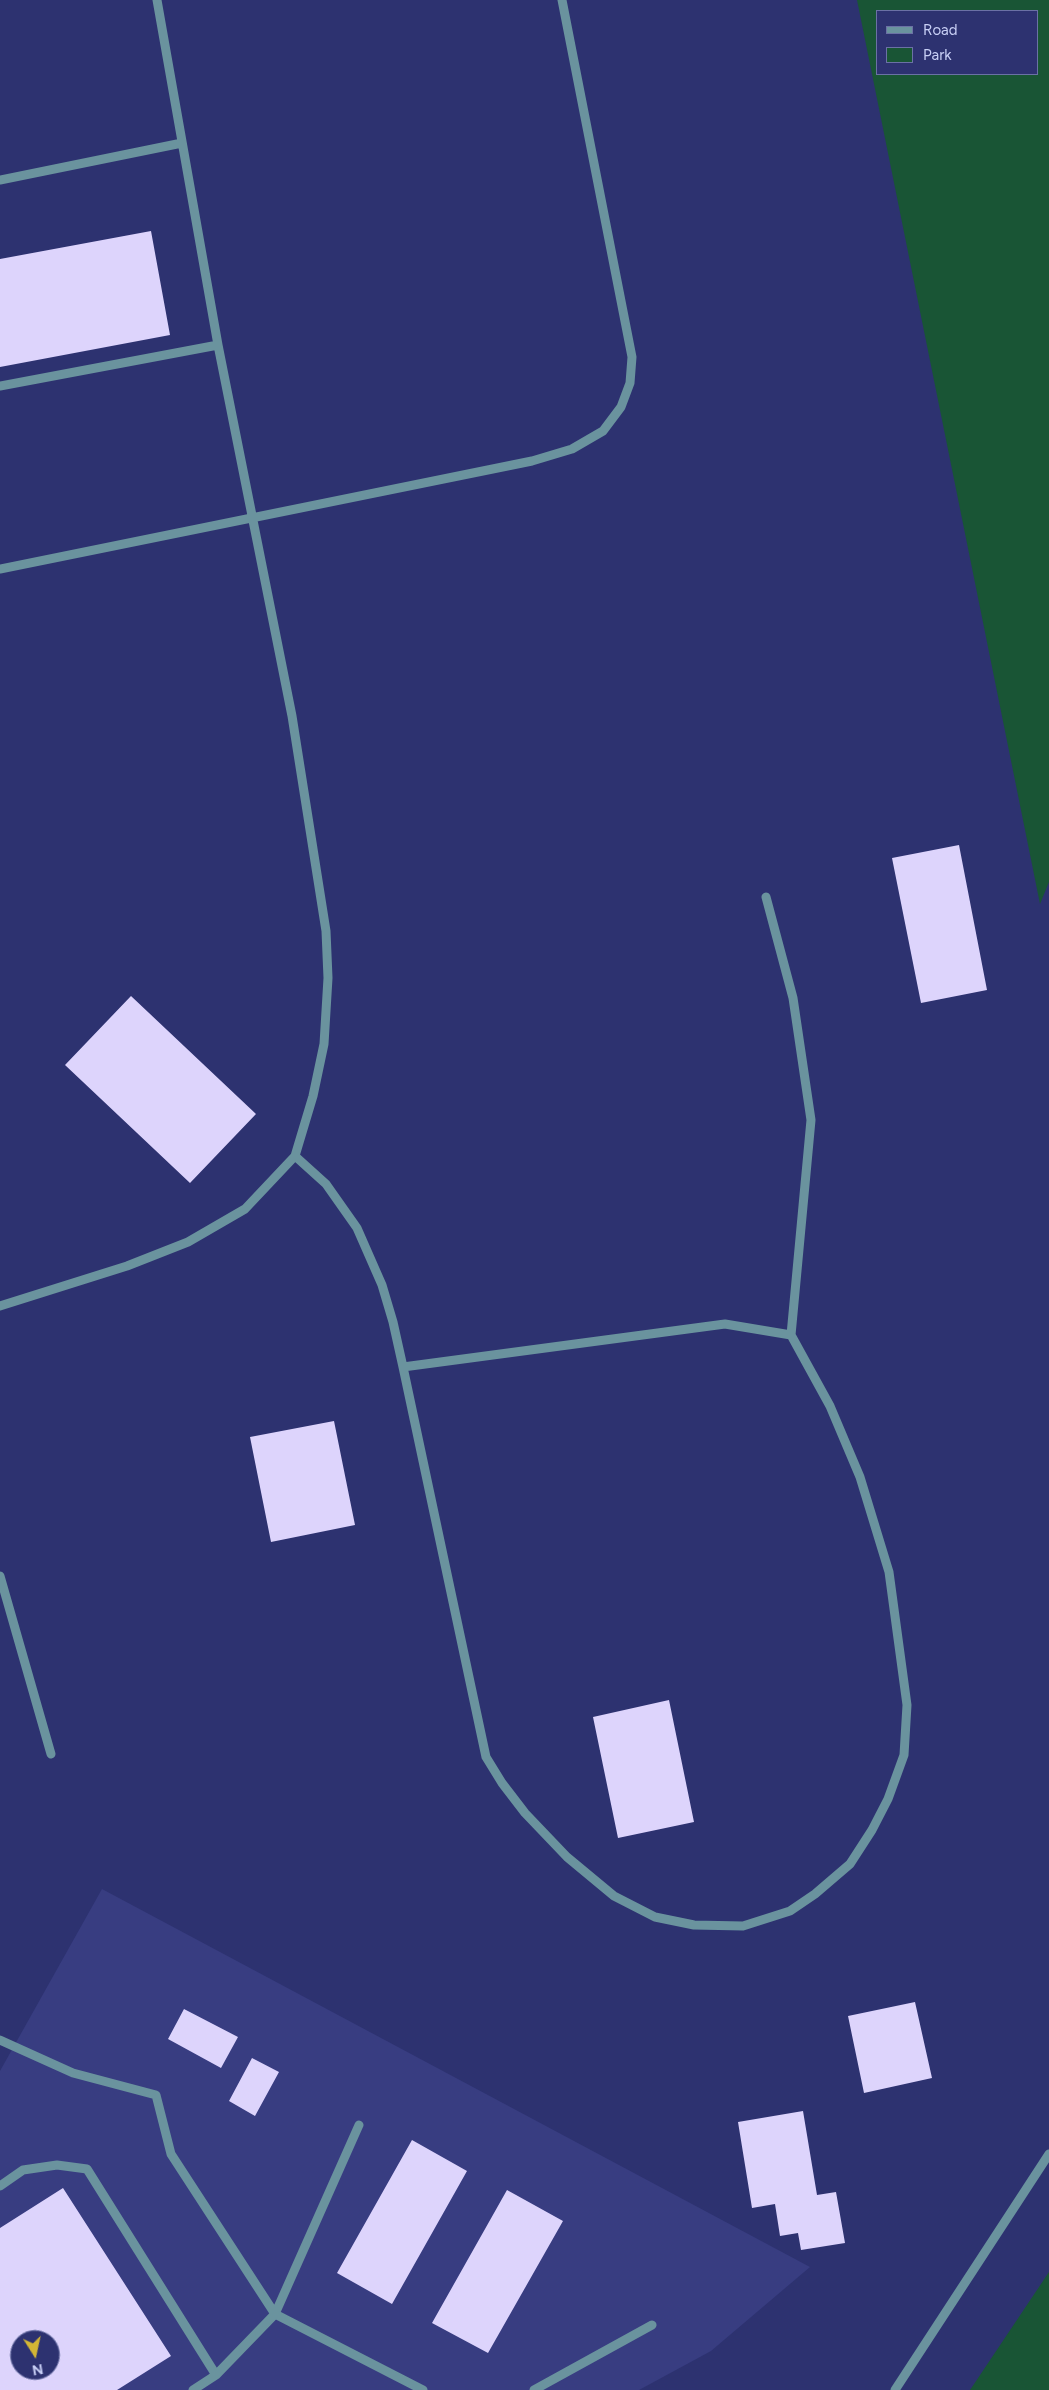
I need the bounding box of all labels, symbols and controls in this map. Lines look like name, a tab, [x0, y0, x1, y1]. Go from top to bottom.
legend	[876, 10, 1039, 75]
text: Road	[923, 21, 958, 39]
text: Park	[923, 46, 952, 64]
north arrow	[10, 2330, 60, 2380]
text: N	[31, 2360, 44, 2379]

